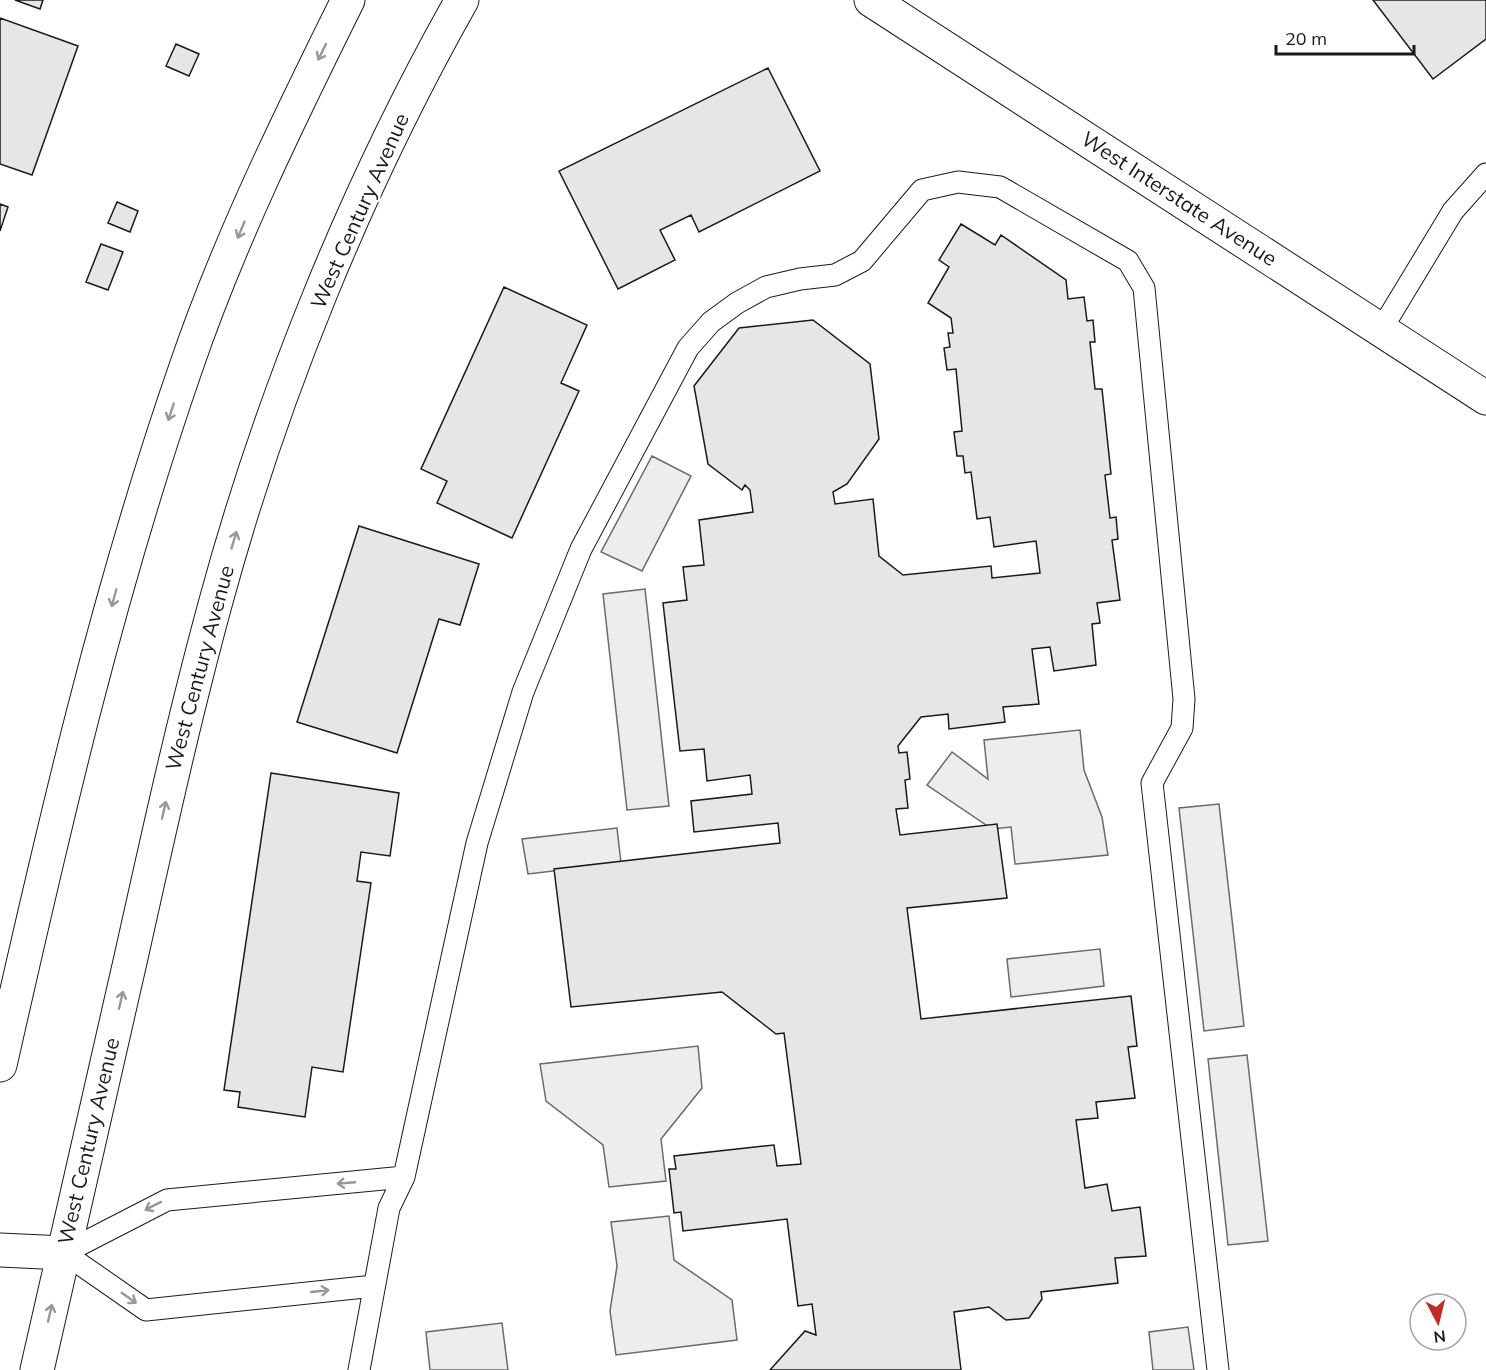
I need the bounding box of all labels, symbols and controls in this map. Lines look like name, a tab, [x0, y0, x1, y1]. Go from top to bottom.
scale bar	[1276, 18, 1414, 56]
text: 20 m	[1285, 27, 1327, 50]
one-way arrow	[316, 43, 327, 61]
street label: West Century Avenue	[304, 109, 414, 313]
street label: West Interstate Avenue	[1077, 125, 1282, 271]
one-way arrow	[235, 220, 246, 238]
one-way arrow	[164, 402, 175, 421]
one-way arrow	[229, 531, 240, 550]
street label: West Century Avenue	[159, 562, 239, 773]
one-way arrow	[107, 588, 119, 607]
one-way arrow	[159, 800, 171, 819]
one-way arrow	[116, 991, 128, 1010]
street label: West Century Avenue	[52, 1035, 124, 1247]
one-way arrow	[337, 1178, 356, 1189]
one-way arrow	[145, 1201, 163, 1212]
one-way arrow	[309, 1286, 329, 1297]
one-way arrow	[121, 1292, 137, 1304]
north arrow	[1408, 1292, 1468, 1352]
one-way arrow	[45, 1304, 57, 1323]
text: N	[1433, 1326, 1447, 1348]

